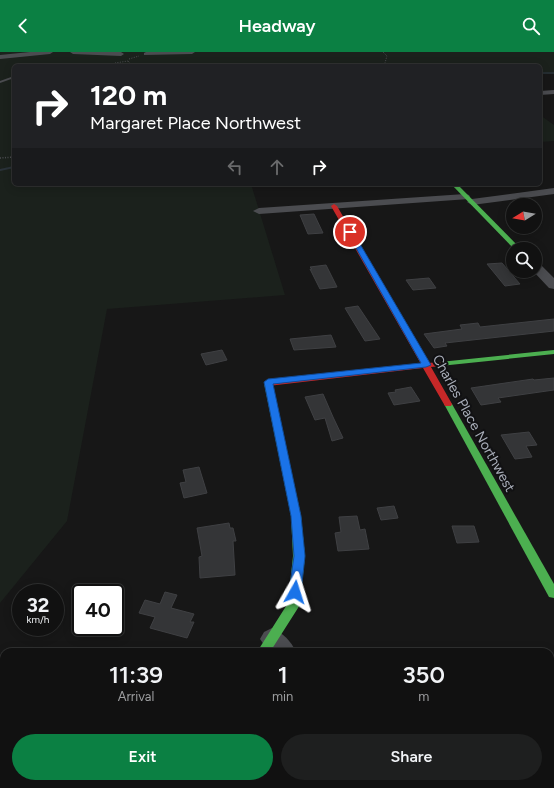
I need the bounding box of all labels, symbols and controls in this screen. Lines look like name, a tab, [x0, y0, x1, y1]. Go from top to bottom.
icon: back	[12, 15, 34, 37]
text: Headway	[238, 15, 316, 37]
icon: search	[520, 15, 542, 37]
text: 120 m	[90, 78, 167, 112]
icon: right	[24, 80, 76, 132]
text: Margaret Place Northwest	[90, 112, 301, 134]
icon: left	[224, 156, 246, 178]
icon: ahead	[266, 156, 288, 178]
icon: right	[308, 156, 330, 178]
north arrow	[506, 198, 542, 234]
map controls	[506, 198, 542, 278]
pin	[333, 215, 367, 249]
icon: arrive	[339, 221, 361, 243]
button: search	[506, 242, 542, 278]
street label: Charles Place Northwest	[429, 352, 518, 495]
position arrow	[274, 571, 316, 613]
speed limit sign: 40	[72, 584, 124, 636]
text: 32	[27, 593, 49, 617]
text: km/h	[27, 613, 49, 626]
text: 11:39	[109, 660, 163, 689]
text: 1	[278, 660, 288, 689]
text: 350	[402, 660, 445, 689]
text: Arrival	[118, 689, 154, 704]
text: min	[272, 689, 293, 704]
text: m	[418, 689, 429, 704]
button: Exit	[12, 734, 273, 780]
button: Share	[281, 734, 542, 780]

